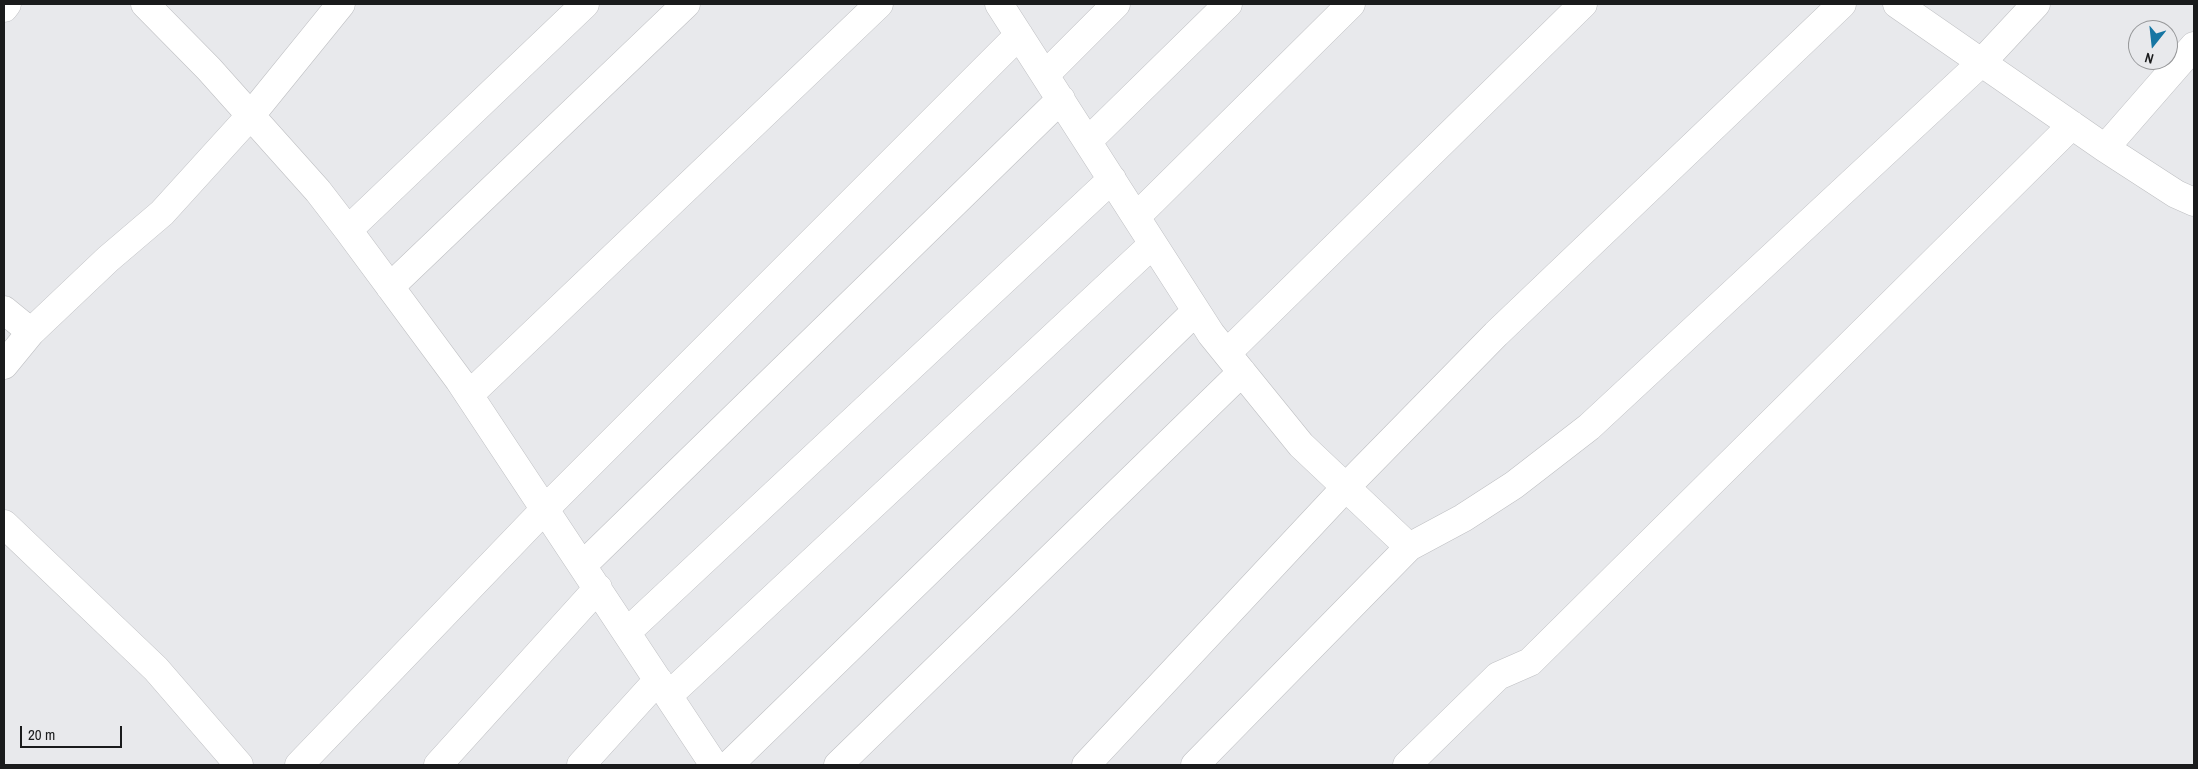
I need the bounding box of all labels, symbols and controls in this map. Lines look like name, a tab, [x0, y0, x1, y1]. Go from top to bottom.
north arrow	[2128, 20, 2178, 70]
text: N	[2143, 49, 2156, 68]
scale bar	[22, 716, 125, 748]
text: 20 m	[28, 724, 55, 745]

